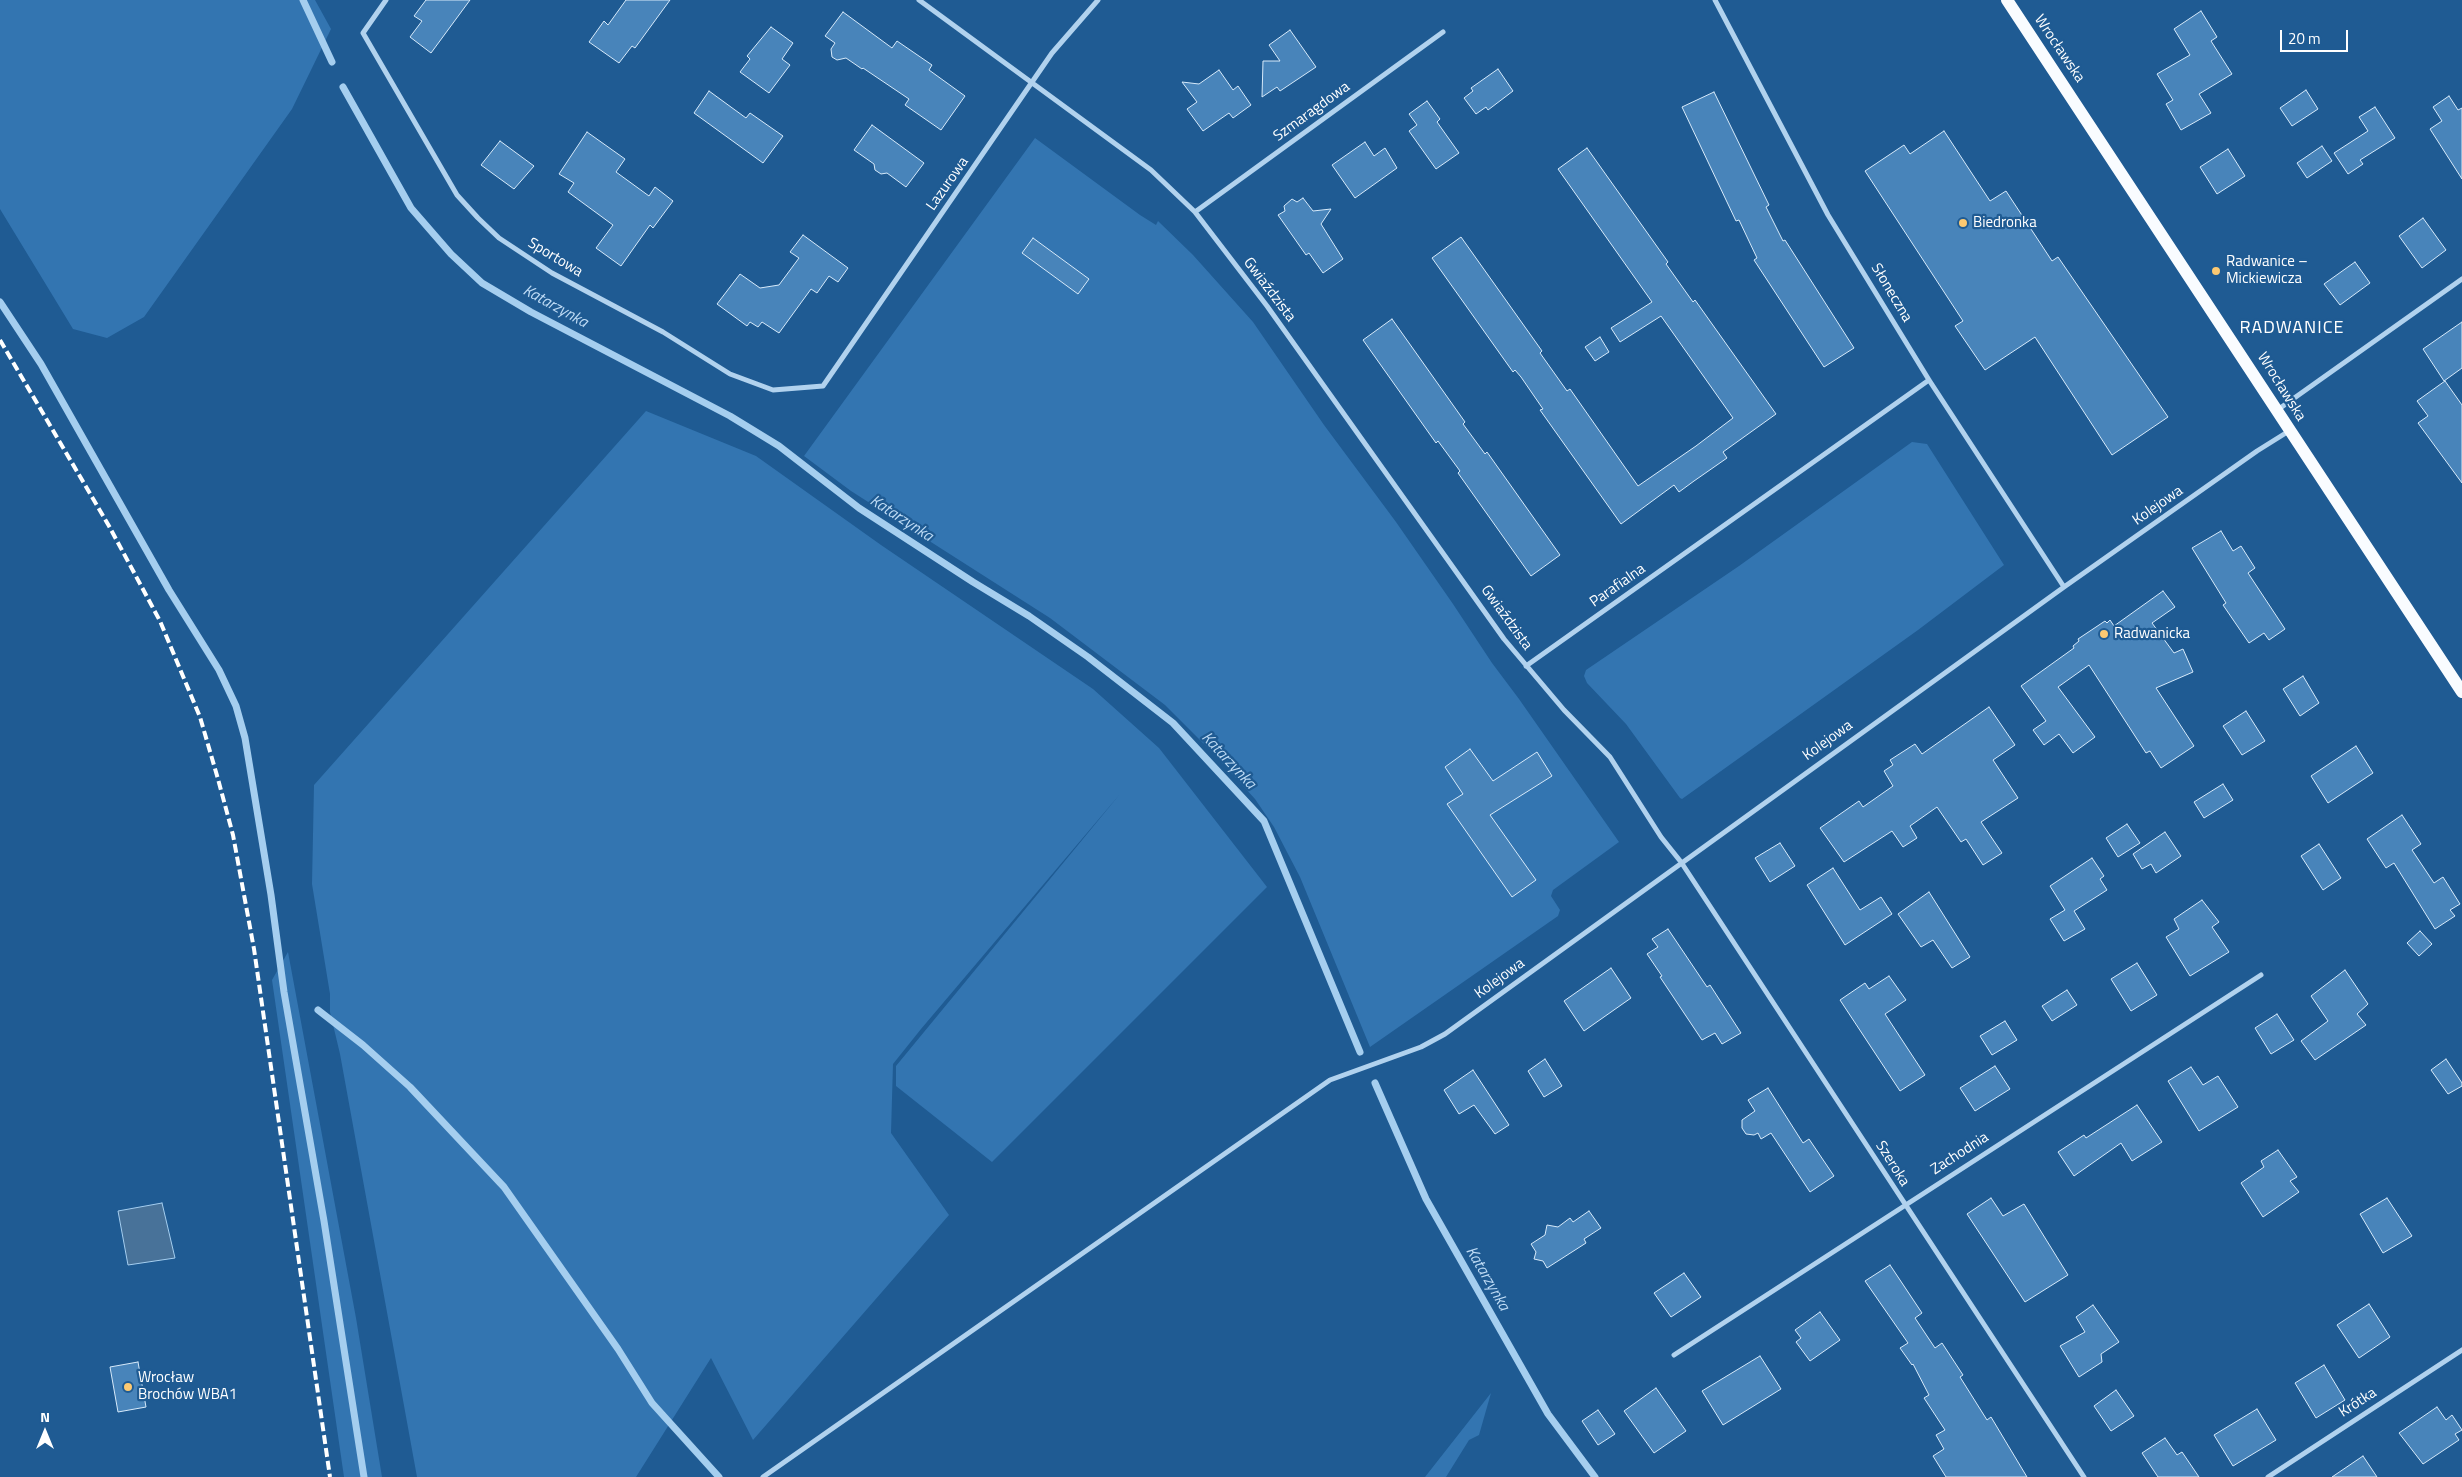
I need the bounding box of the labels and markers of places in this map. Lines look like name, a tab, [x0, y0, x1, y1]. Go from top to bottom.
place label: Biedronka	[1973, 214, 2037, 232]
marker: Biedronka	[1957, 217, 1969, 229]
place label: Radwanice – Mickiewicza	[2226, 253, 2308, 288]
marker: Radwanice – Mickiewicza	[2210, 265, 2222, 277]
place label: Radwanicka	[2114, 625, 2190, 643]
marker: Radwanicka	[2098, 628, 2110, 640]
place label: Wrocław Brochów WBA1	[138, 1369, 237, 1404]
marker: Wrocław Brochów WBA1	[122, 1381, 134, 1393]

